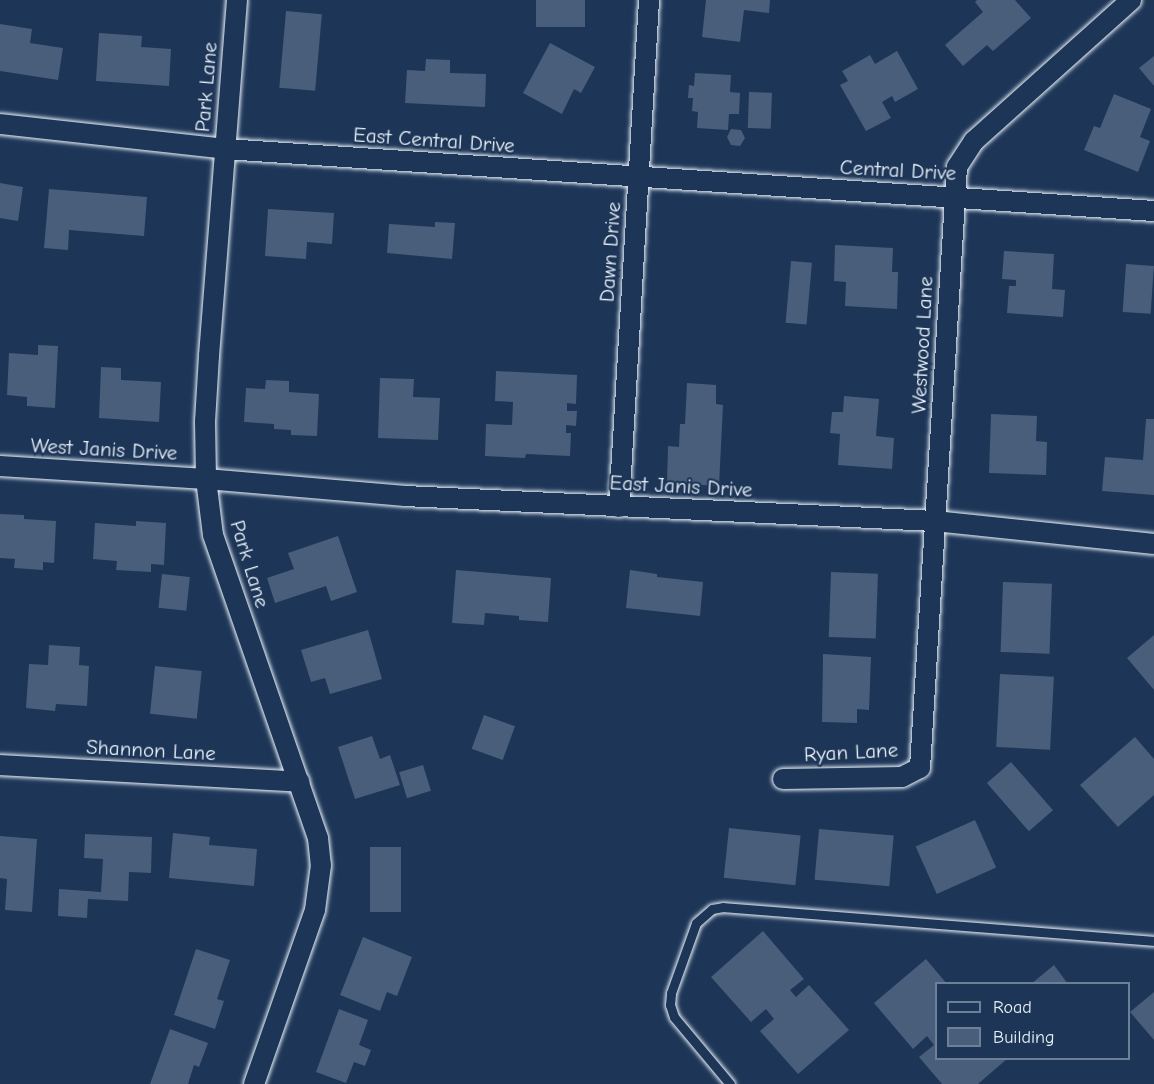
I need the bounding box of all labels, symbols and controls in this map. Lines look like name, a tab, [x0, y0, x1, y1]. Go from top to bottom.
street label: Park Lane	[190, 41, 222, 133]
street label: East Central Drive	[352, 122, 516, 158]
street label: Central Drive	[839, 154, 957, 186]
street label: Dawn Drive	[594, 201, 626, 303]
street label: Westwood Lane	[906, 276, 938, 414]
street label: West Janis Drive	[30, 433, 178, 465]
street label: East Janis Drive	[609, 470, 753, 502]
street label: Park Lane	[225, 517, 275, 611]
street label: Shannon Lane	[86, 734, 216, 766]
street label: Ryan Lane	[803, 737, 899, 767]
legend	[935, 982, 1130, 1060]
text: Road	[993, 997, 1032, 1018]
text: Building	[993, 1027, 1055, 1048]

